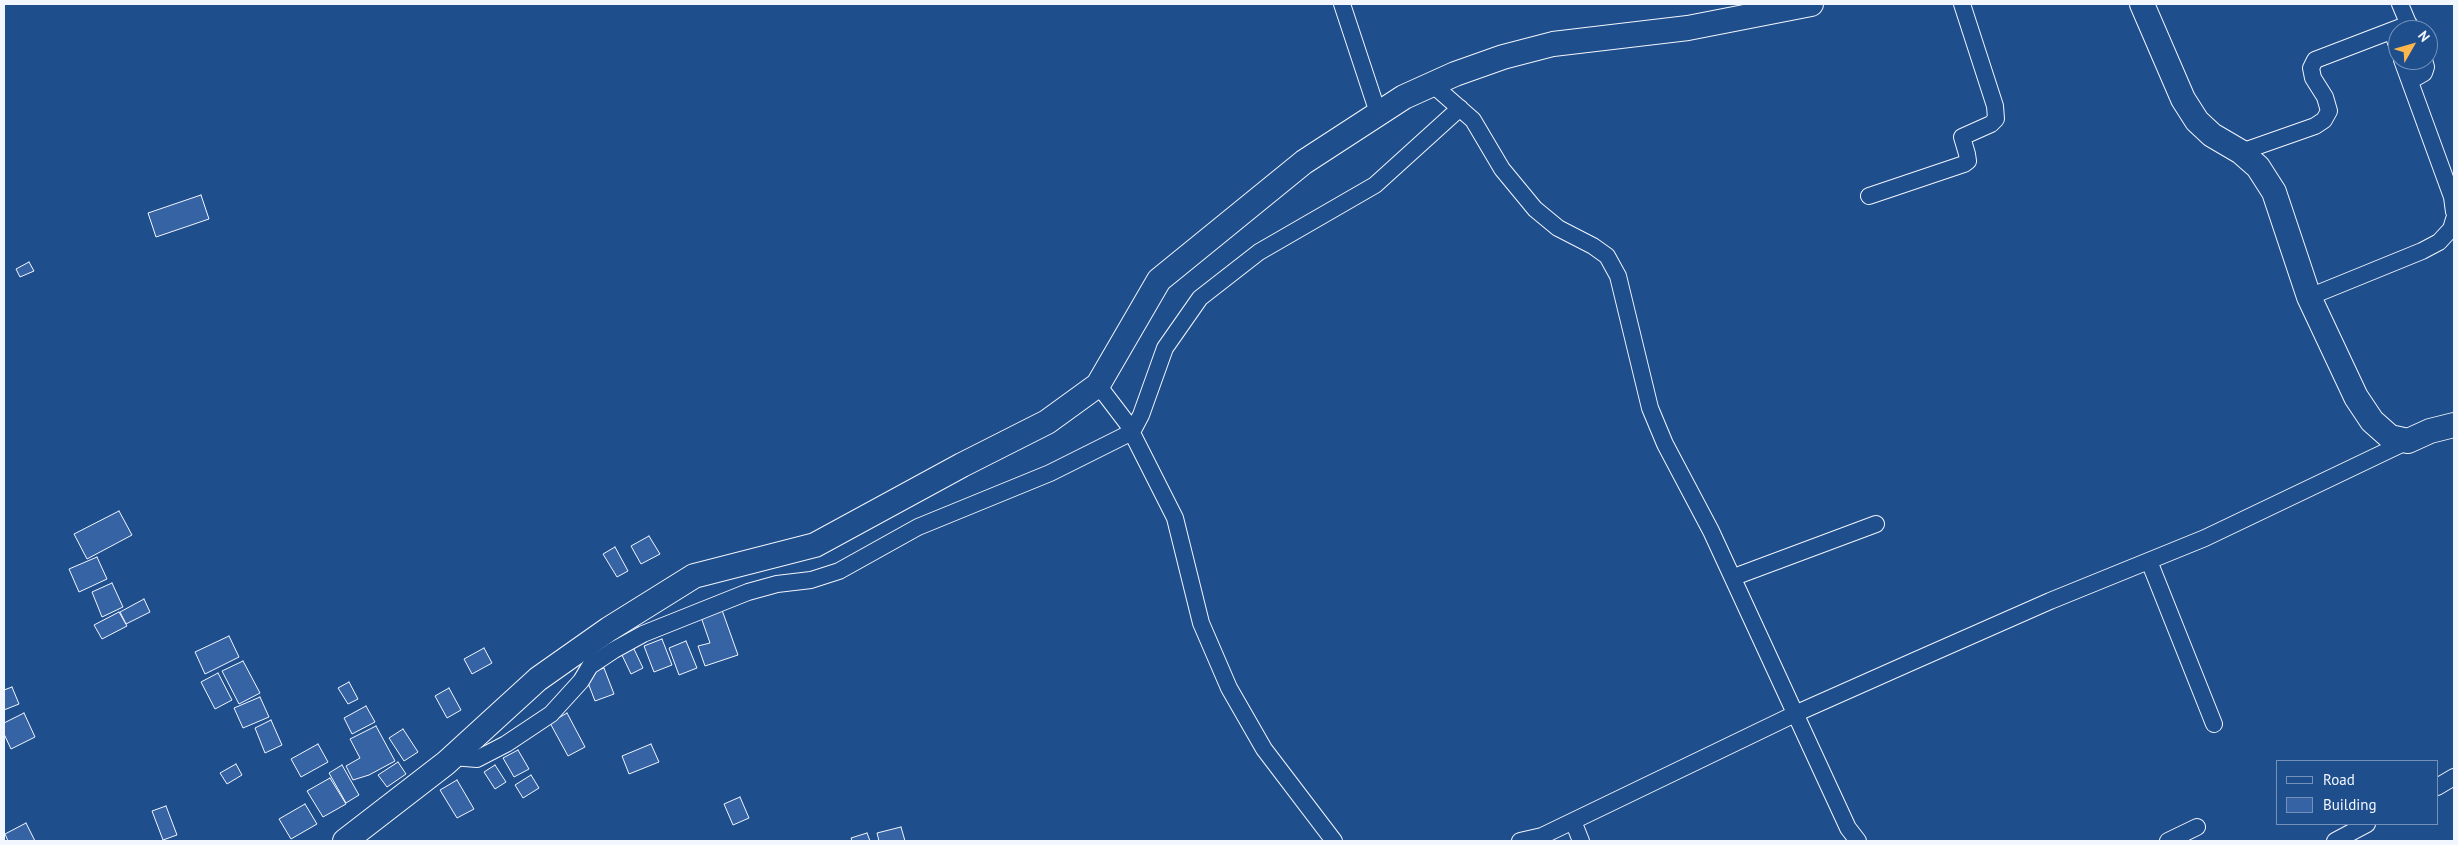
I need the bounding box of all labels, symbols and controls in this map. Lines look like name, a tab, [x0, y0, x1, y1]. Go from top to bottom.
north arrow	[2388, 20, 2438, 70]
text: N	[2414, 27, 2434, 46]
legend	[2276, 760, 2438, 825]
text: Road	[2323, 770, 2355, 789]
text: Building	[2323, 795, 2377, 814]

